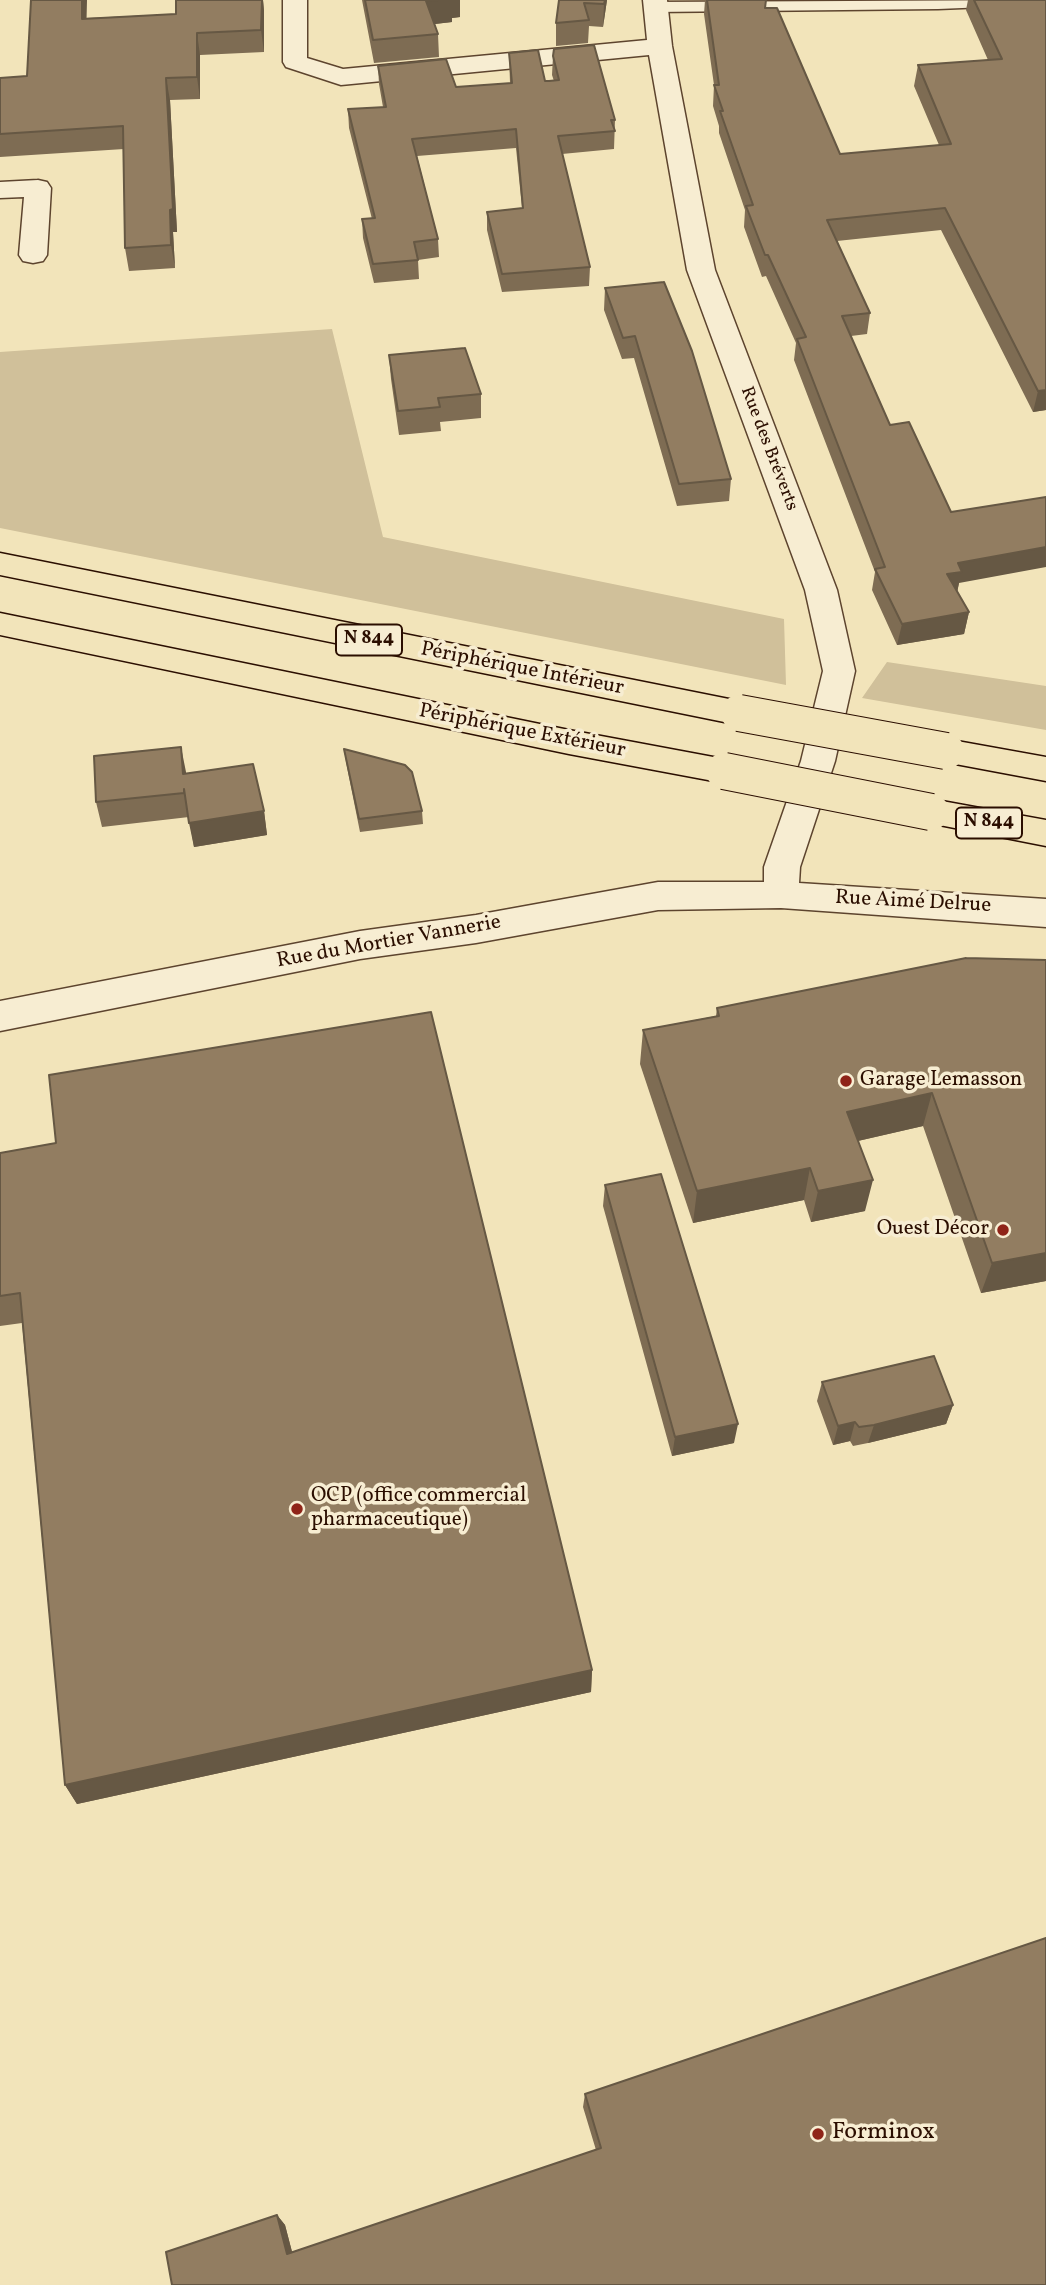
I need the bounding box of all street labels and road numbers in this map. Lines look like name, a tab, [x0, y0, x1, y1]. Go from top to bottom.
street label: Rue des Bréverts	[734, 384, 802, 514]
road number: N 844	[336, 624, 402, 656]
street label: Périphérique Intérieur	[418, 638, 626, 702]
street label: Périphérique Extérieur	[416, 700, 628, 764]
road number: N 844	[956, 808, 1022, 838]
street label: Rue Aimé Delrue	[834, 886, 992, 920]
street label: Rue du Mortier Vannerie	[275, 911, 503, 975]

